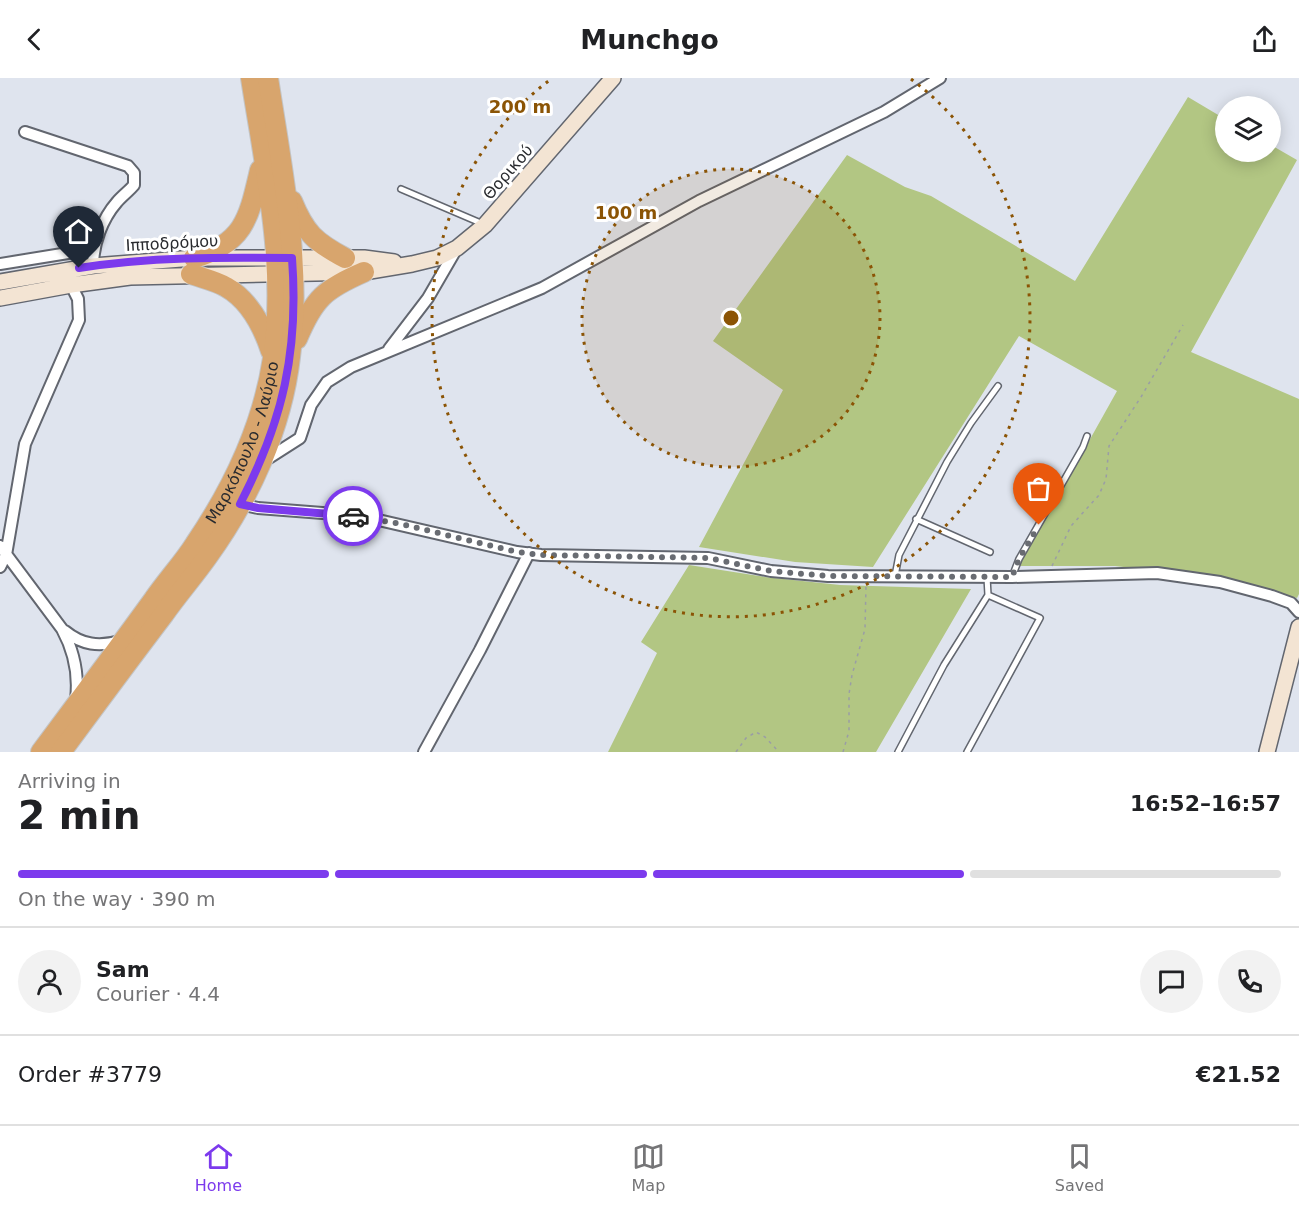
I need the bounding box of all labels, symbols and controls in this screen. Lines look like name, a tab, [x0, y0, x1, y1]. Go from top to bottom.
icon: back	[18, 23, 51, 56]
icon: share	[1248, 23, 1281, 56]
text: Munchgo	[580, 24, 719, 55]
text: 200 m	[489, 96, 551, 117]
map controls	[1215, 96, 1281, 162]
button: layers	[1215, 96, 1281, 162]
street label: Θορικού	[479, 141, 537, 203]
text: 100 m	[595, 202, 657, 223]
pin	[53, 206, 104, 268]
icon: home	[62, 215, 95, 248]
street label: Ιπποδρόμου	[125, 231, 219, 255]
centre of rings	[721, 308, 741, 328]
street label: Μαρκόπουλο - Λαύριο	[201, 360, 282, 527]
pin	[1013, 463, 1064, 525]
icon: bag	[1022, 472, 1055, 505]
courier	[323, 486, 383, 546]
icon: car	[337, 500, 370, 533]
text: Arriving in	[18, 769, 121, 793]
text: 16:52–16:57	[1130, 791, 1281, 816]
text: 2 min	[18, 793, 140, 838]
text: On the way · 390 m	[18, 887, 216, 911]
button: person	[18, 950, 81, 1013]
button: chat	[1140, 950, 1203, 1013]
button: phone	[1218, 950, 1281, 1013]
text: Sam	[96, 957, 150, 982]
text: Courier · 4.4	[96, 982, 220, 1006]
text: Order #3779	[18, 1062, 162, 1087]
text: €21.52	[1196, 1062, 1281, 1087]
tab: Home	[195, 1140, 242, 1195]
tab: Map	[632, 1140, 665, 1195]
tab: Saved	[1055, 1140, 1104, 1195]

